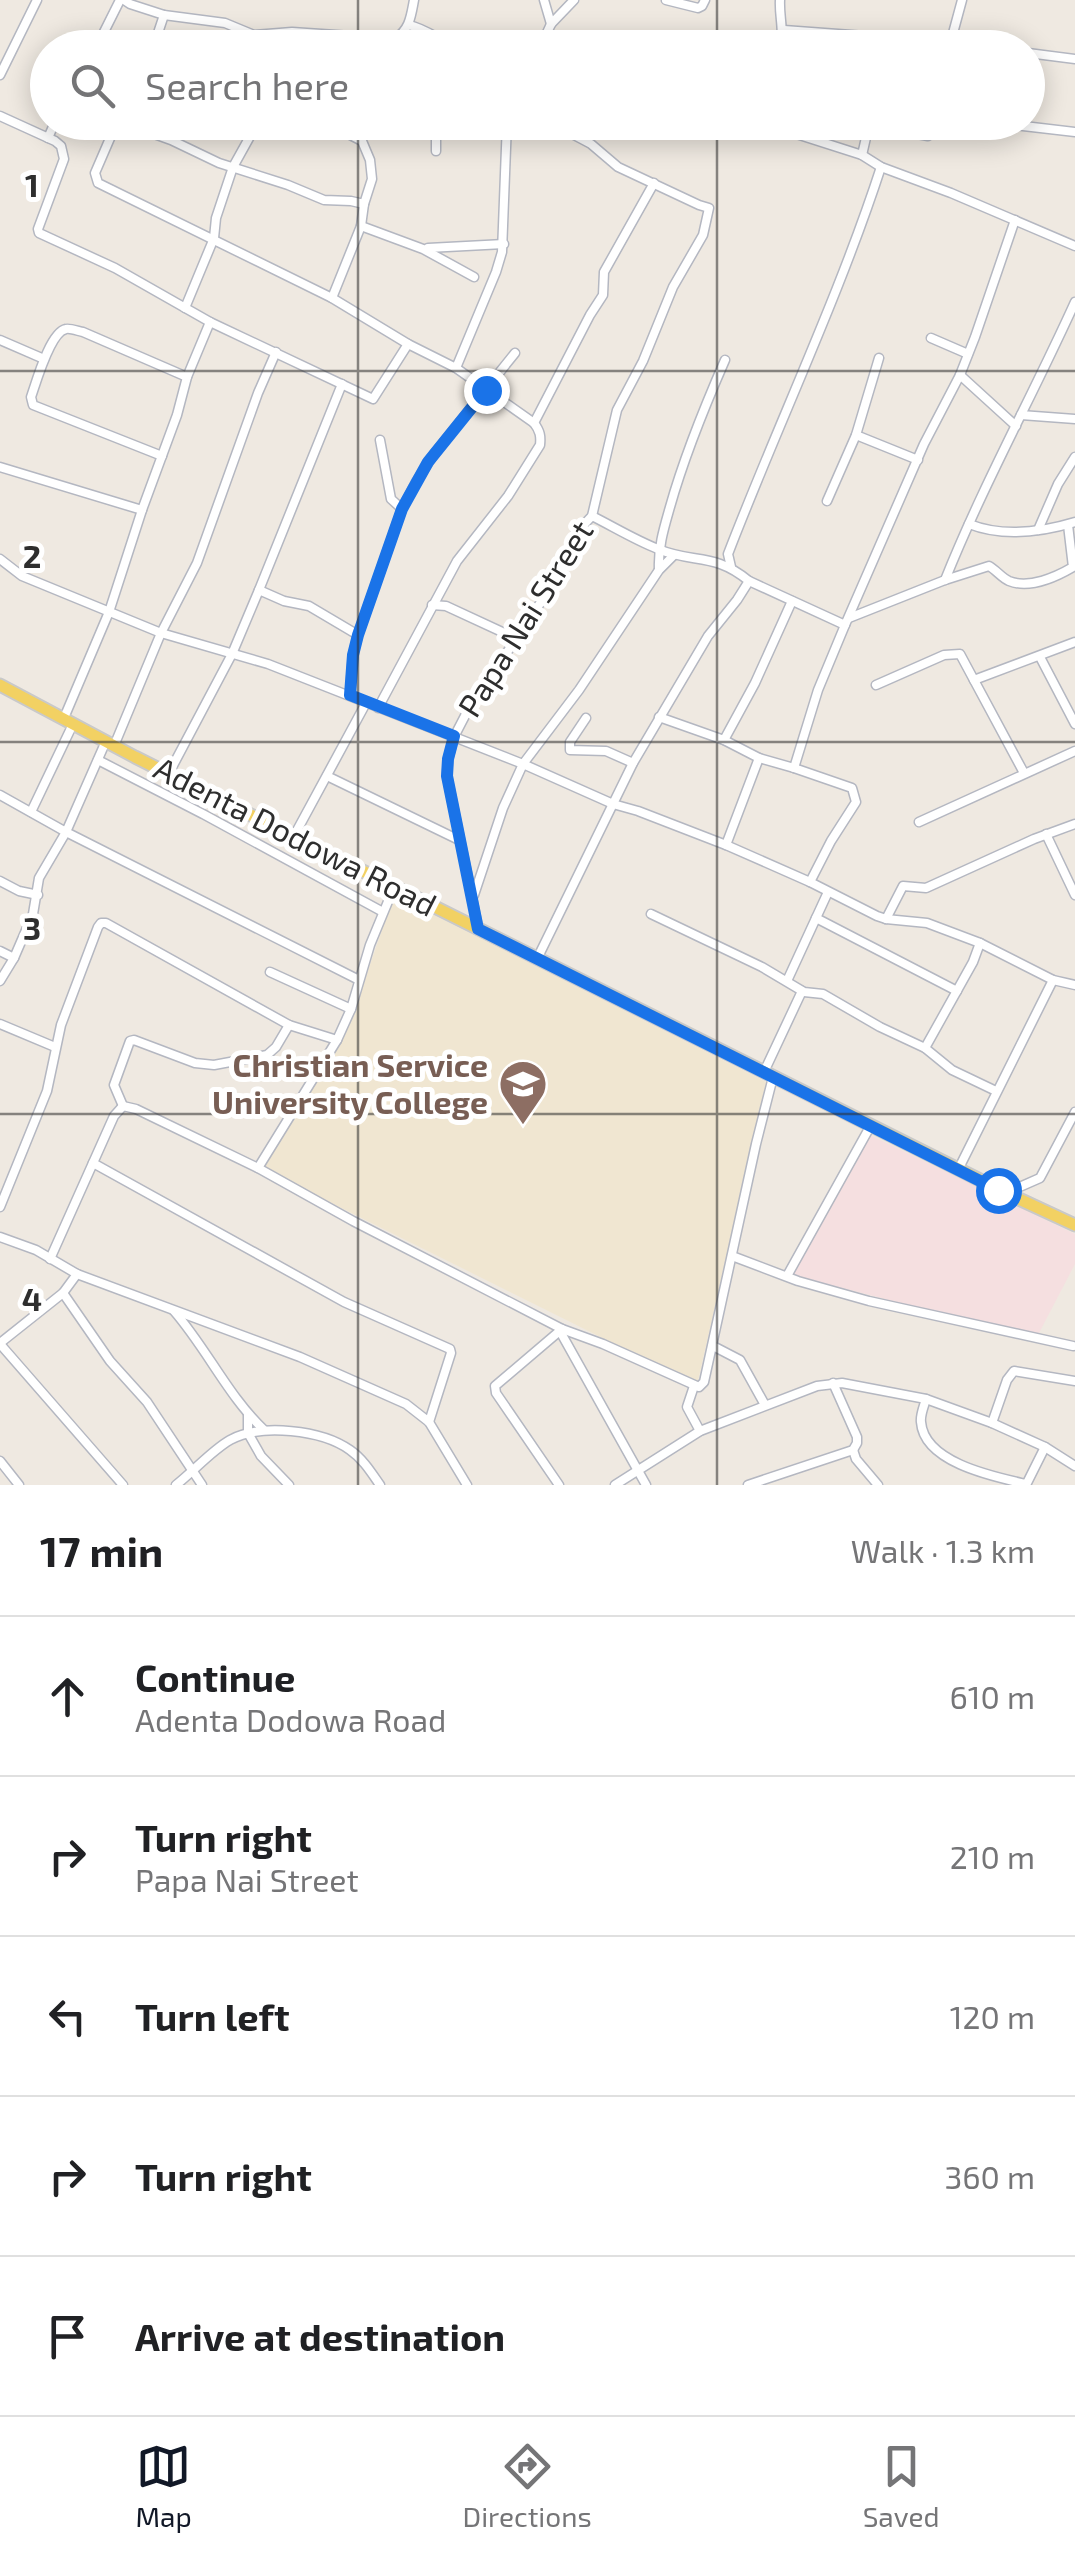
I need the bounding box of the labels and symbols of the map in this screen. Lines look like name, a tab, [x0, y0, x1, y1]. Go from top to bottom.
text: 1	[25, 165, 39, 203]
route end	[464, 368, 510, 414]
street label: Papa Nai Street	[449, 513, 600, 723]
text: 2	[23, 536, 41, 574]
street label: Adenta Dodowa Road	[149, 748, 443, 923]
text: 3	[23, 908, 41, 946]
place label: Christian Service University College	[212, 1045, 488, 1121]
school or university icon: Christian Service University College	[497, 1058, 549, 1126]
route start	[976, 1168, 1022, 1214]
text: 4	[22, 1279, 42, 1317]

